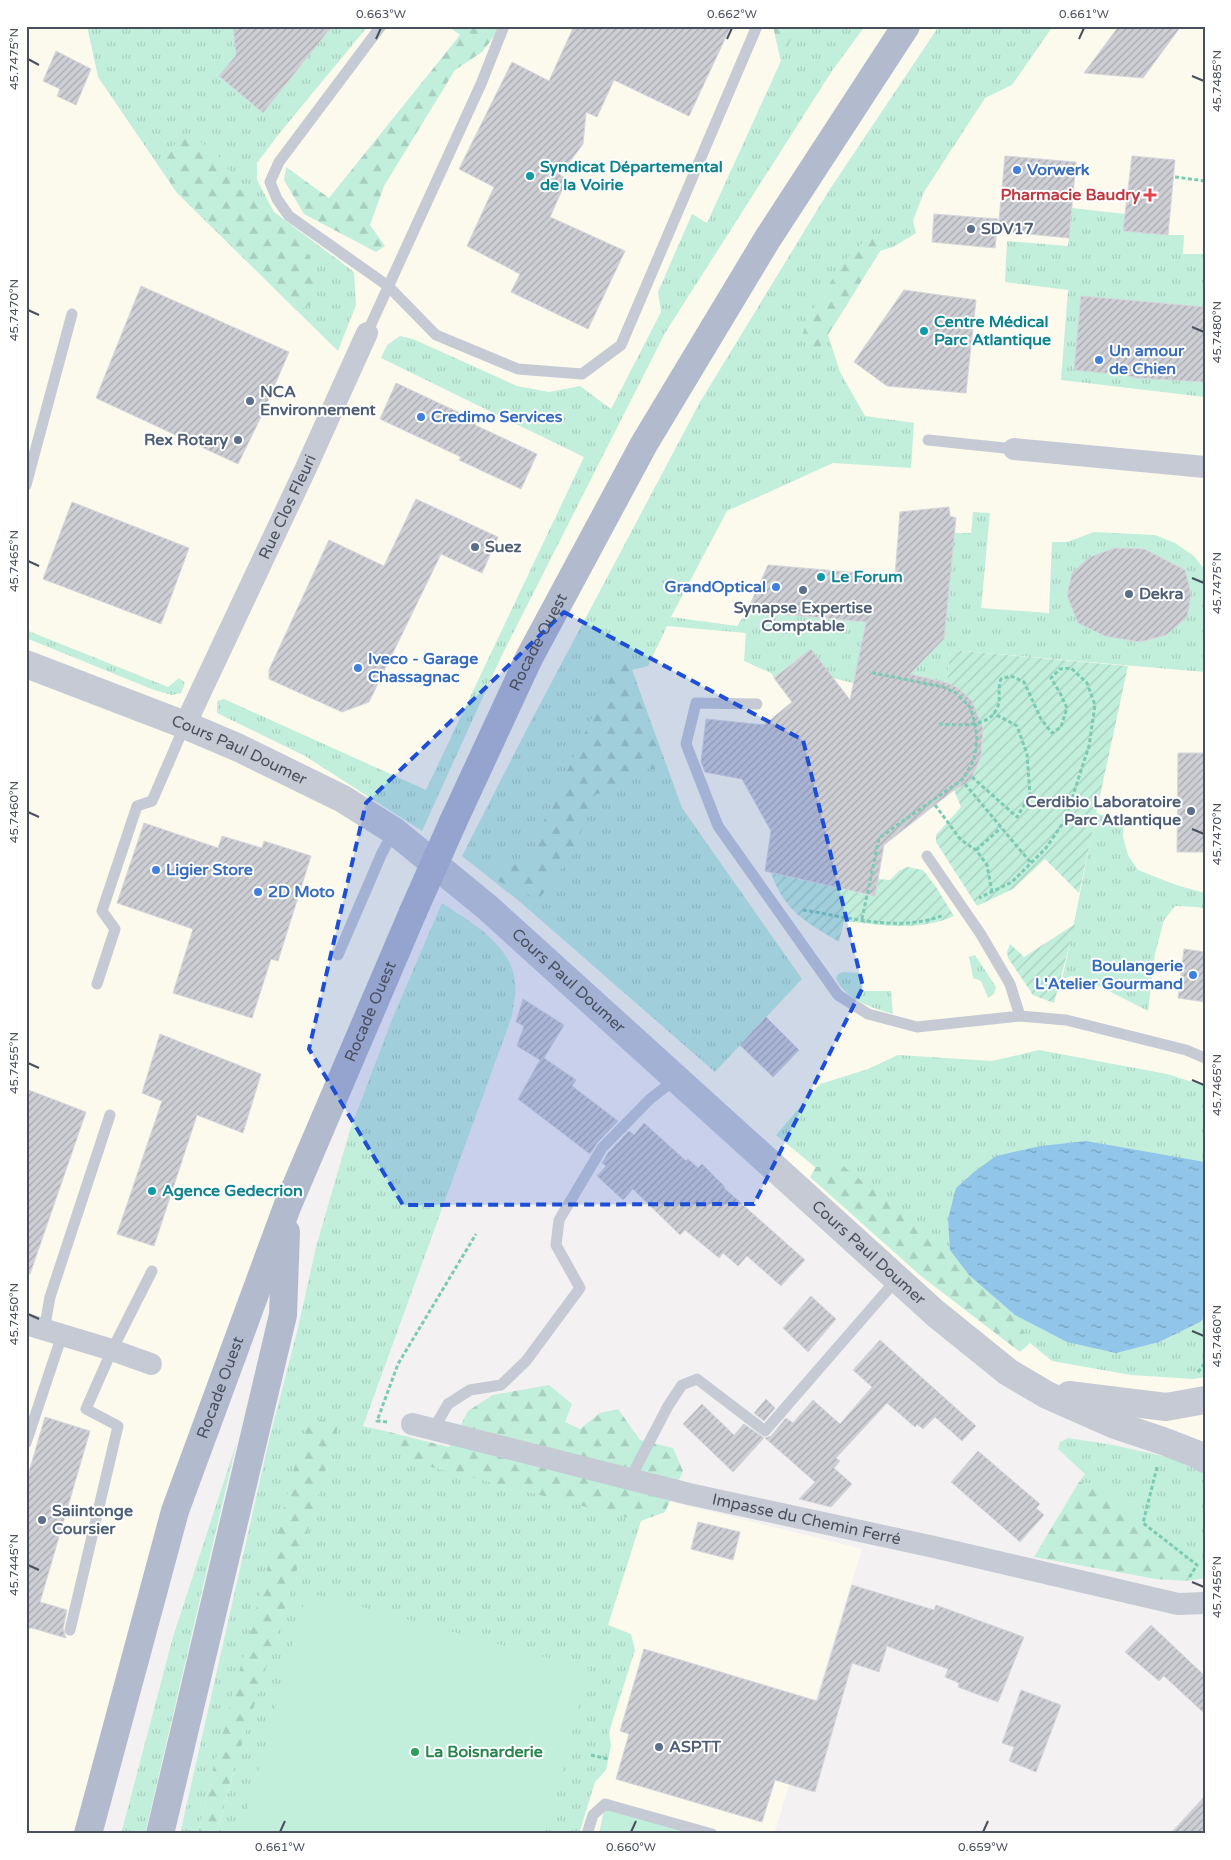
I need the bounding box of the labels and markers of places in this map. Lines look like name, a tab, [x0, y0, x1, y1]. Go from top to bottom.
place label: Syndicat Départemental de la Voirie	[540, 157, 723, 195]
place label: Vorwerk	[1027, 160, 1090, 180]
marker: Vorwerk	[1011, 164, 1023, 176]
marker: Syndicat Départemental de la Voirie	[524, 170, 536, 182]
place label: Pharmacie Baudry	[1000, 185, 1140, 205]
marker: Pharmacie Baudry	[1144, 189, 1156, 201]
place label: SDV17	[981, 219, 1034, 239]
marker: SDV17	[965, 223, 977, 235]
place label: Centre Médical Parc Atlantique	[934, 312, 1051, 350]
marker: Centre Médical Parc Atlantique	[918, 325, 930, 337]
place label: Un amour de Chien	[1109, 341, 1185, 379]
marker: Un amour de Chien	[1093, 354, 1105, 366]
place label: NCA Environnement	[260, 382, 377, 420]
marker: NCA Environnement	[244, 395, 256, 407]
place label: Credimo Services	[431, 407, 563, 427]
marker: Credimo Services	[415, 411, 427, 423]
place label: Rex Rotary	[144, 430, 228, 450]
marker: Rex Rotary	[232, 434, 244, 446]
place label: Suez	[485, 537, 522, 557]
marker: Suez	[469, 541, 481, 553]
place label: Le Forum	[831, 567, 903, 587]
marker: Le Forum	[815, 571, 827, 583]
place label: GrandOptical	[665, 577, 766, 597]
marker: GrandOptical	[770, 581, 782, 593]
marker: Synapse Expertise Comptable	[797, 584, 809, 596]
place label: Dekra	[1139, 584, 1184, 604]
marker: Dekra	[1123, 588, 1135, 600]
place label: Synapse Expertise Comptable	[734, 598, 872, 636]
place label: Iveco - Garage Chassagnac	[368, 649, 478, 687]
marker: Iveco - Garage Chassagnac	[352, 662, 364, 674]
place label: Cerdibio Laboratoire Parc Atlantique	[1026, 792, 1181, 830]
marker: Cerdibio Laboratoire Parc Atlantique	[1185, 805, 1197, 817]
place label: Ligier Store	[166, 860, 253, 880]
marker: Ligier Store	[150, 864, 162, 876]
place label: 2D Moto	[268, 882, 335, 902]
marker: 2D Moto	[252, 886, 264, 898]
place label: Boulangerie L'Atelier Gourmand	[1035, 956, 1183, 994]
marker: Boulangerie L'Atelier Gourmand	[1187, 969, 1199, 981]
place label: Agence Gedecrion	[162, 1181, 303, 1201]
marker: Agence Gedecrion	[146, 1185, 158, 1197]
place label: Saiintonge Coursier	[52, 1501, 133, 1539]
marker: Saiintonge Coursier	[36, 1514, 48, 1526]
place label: ASPTT	[669, 1737, 721, 1757]
marker: ASPTT	[653, 1741, 665, 1753]
place label: La Boisnarderie	[425, 1742, 543, 1762]
marker: La Boisnarderie	[409, 1746, 421, 1758]

